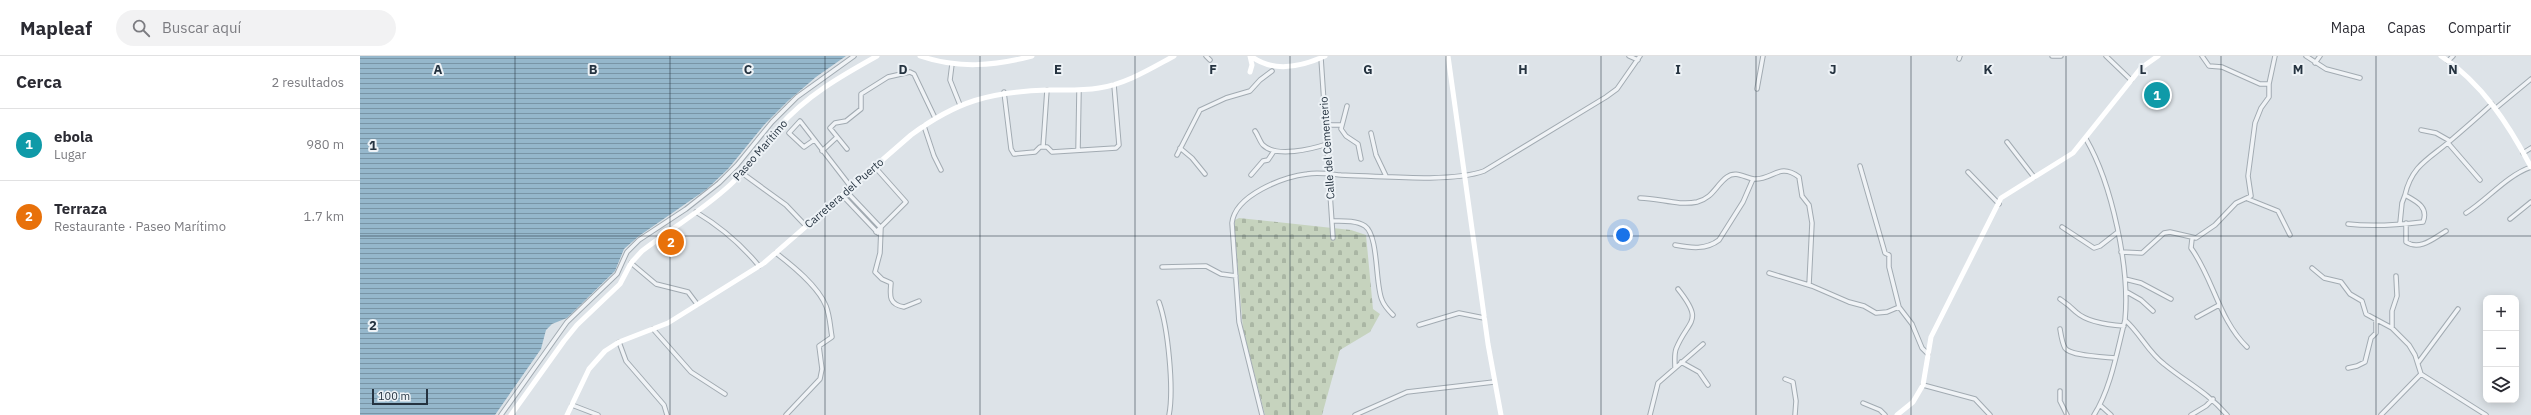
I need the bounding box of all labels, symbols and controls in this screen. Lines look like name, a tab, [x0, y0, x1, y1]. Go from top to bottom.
search box	[116, 10, 396, 46]
text: Mapleaf	[20, 16, 92, 40]
icon: search	[130, 17, 152, 39]
text: Buscar aquí	[162, 18, 241, 37]
text: Mapa	[2331, 19, 2365, 37]
text: Capas	[2387, 19, 2426, 37]
text: Compartir	[2448, 19, 2511, 37]
text: A	[434, 61, 443, 78]
text: B	[589, 61, 598, 78]
text: C	[744, 61, 753, 78]
text: D	[898, 61, 908, 78]
text: E	[1054, 61, 1062, 78]
text: F	[1209, 61, 1217, 78]
text: G	[1363, 61, 1373, 78]
text: H	[1518, 61, 1528, 78]
text: I	[1675, 61, 1681, 78]
text: J	[1829, 61, 1837, 78]
text: K	[1983, 61, 1993, 78]
text: L	[2140, 61, 2147, 78]
text: M	[2293, 61, 2303, 78]
text: N	[2448, 61, 2458, 78]
text: Cerca	[16, 71, 62, 93]
text: 2 resultados	[271, 74, 344, 91]
pin: 1	[2144, 80, 2170, 110]
street label: Calle del Cementerio	[1316, 96, 1338, 200]
street label: Paseo Marítimo	[730, 117, 790, 183]
text: ebola	[54, 127, 93, 146]
text: 1	[25, 136, 33, 153]
text: 980 m	[306, 136, 344, 153]
text: 1	[369, 137, 377, 154]
text: Lugar	[54, 146, 86, 163]
street label: Carretera del Puerto	[802, 155, 886, 231]
text: Terraza	[54, 199, 107, 218]
text: 2	[25, 208, 33, 225]
text: 1.7 km	[304, 208, 344, 225]
text: Restaurante · Paseo Marítimo	[54, 218, 226, 235]
your location	[1613, 225, 1633, 245]
pin: 2	[658, 227, 684, 257]
map controls	[2483, 295, 2519, 403]
button: +	[2483, 295, 2519, 331]
text: 2	[369, 317, 377, 334]
button: −	[2483, 331, 2519, 367]
button: layers	[2483, 367, 2519, 403]
scale bar	[372, 387, 428, 406]
text: 100 m	[378, 389, 410, 403]

